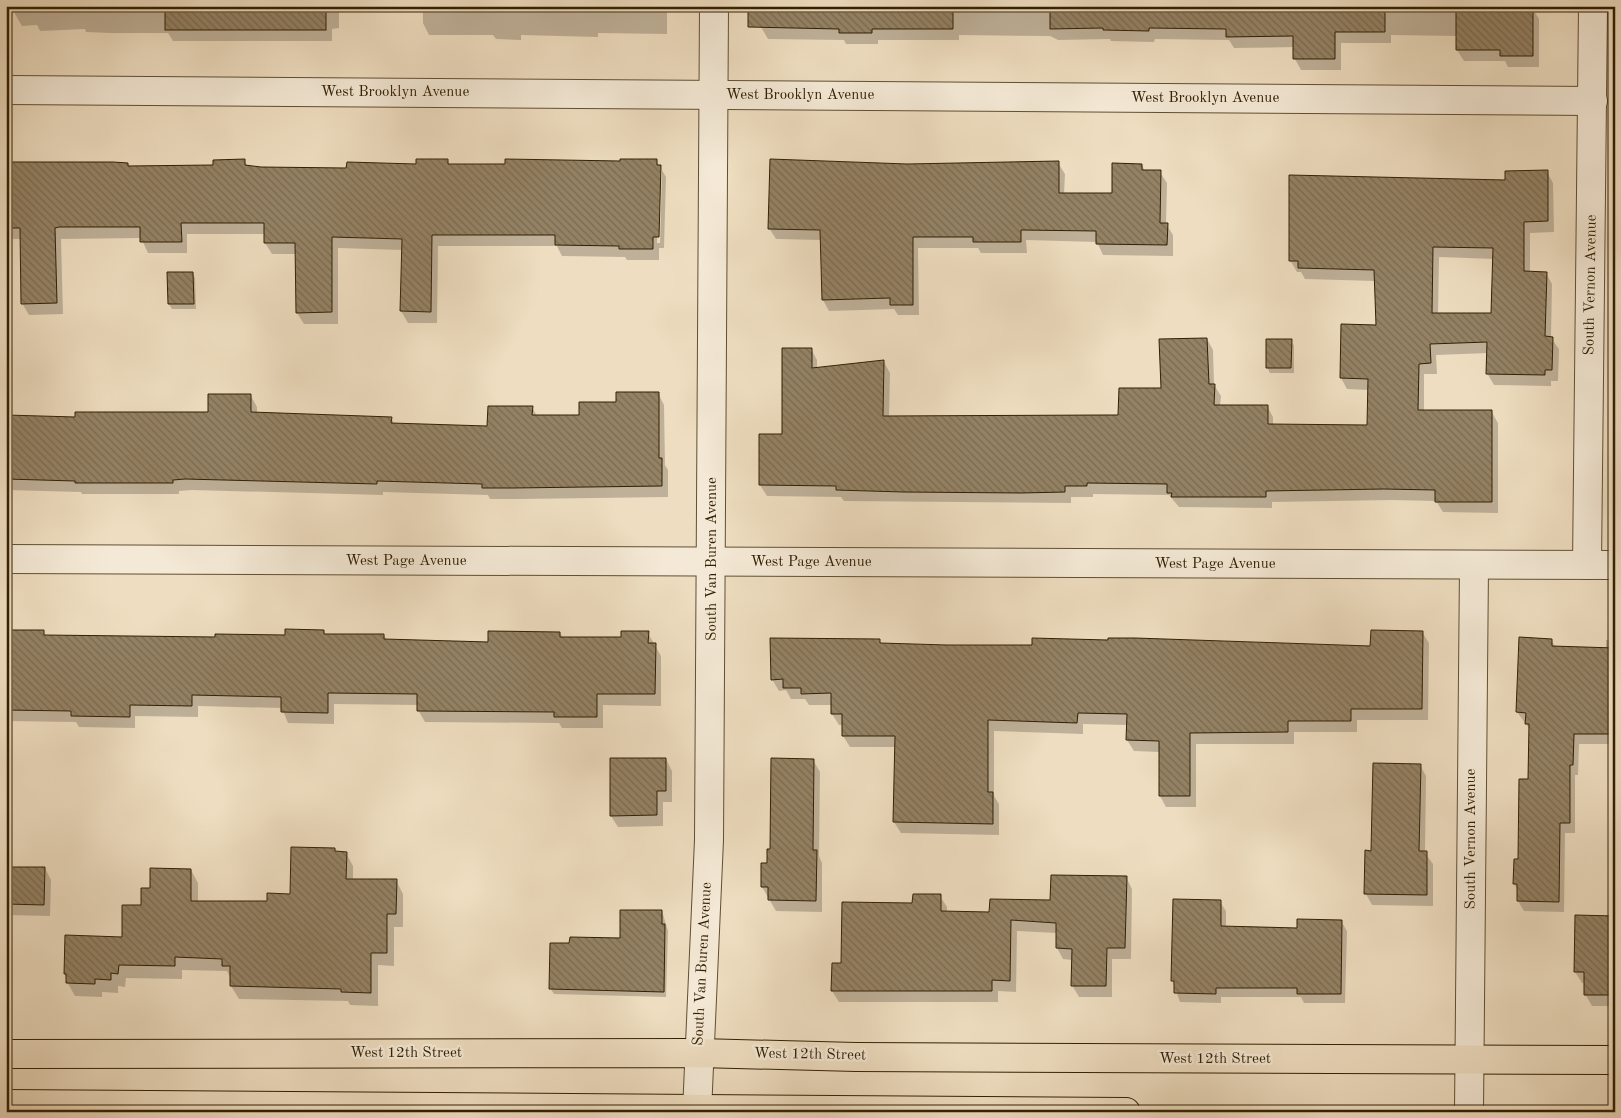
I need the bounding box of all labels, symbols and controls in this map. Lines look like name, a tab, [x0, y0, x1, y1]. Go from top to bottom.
street label: West Brooklyn Avenue	[321, 85, 469, 100]
street label: West Brooklyn Avenue	[726, 88, 874, 103]
street label: West Brooklyn Avenue	[1131, 91, 1279, 106]
street label: South Vernon Avenue	[1582, 214, 1600, 356]
street label: South Van Buren Avenue	[705, 477, 720, 641]
street label: West Page Avenue	[345, 554, 467, 569]
street label: West Page Avenue	[750, 555, 872, 570]
street label: West Page Avenue	[1154, 557, 1276, 572]
street label: South Vernon Avenue	[1464, 768, 1479, 910]
street label: South Van Buren Avenue	[691, 882, 715, 1046]
street label: West 12th Street	[350, 1046, 462, 1061]
street label: West 12th Street	[754, 1047, 866, 1063]
street label: West 12th Street	[1159, 1052, 1271, 1067]

